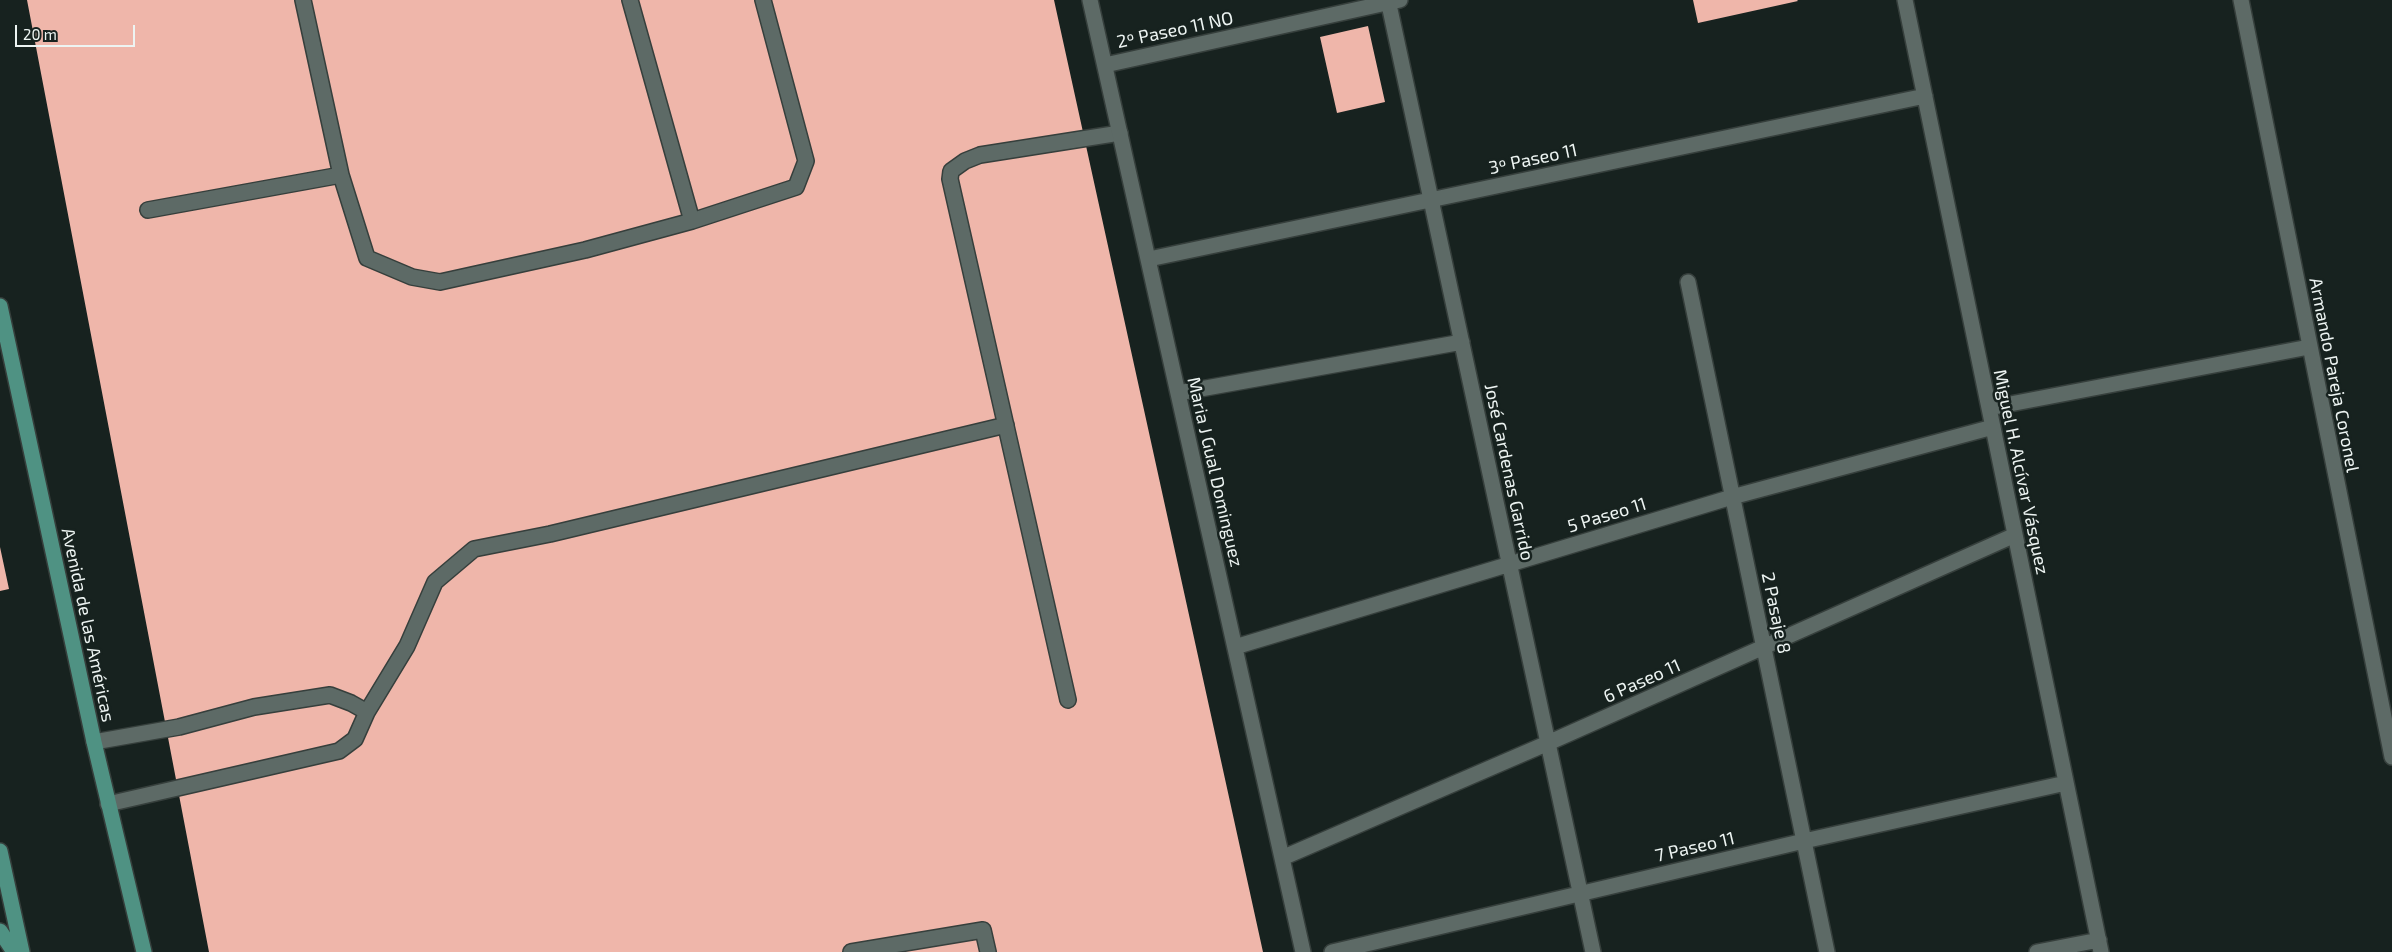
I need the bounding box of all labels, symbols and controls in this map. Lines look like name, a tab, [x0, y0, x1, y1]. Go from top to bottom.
street label: 2º Paseo 11 NO	[1115, 7, 1235, 53]
scale bar	[18, 15, 138, 47]
text: 20 m	[23, 25, 57, 43]
street label: 3º Paseo 11	[1487, 139, 1579, 179]
street label: Armando Pareja Coronel	[2305, 276, 2363, 474]
street label: Miguel H. Alcívar Vásquez	[1989, 368, 2053, 576]
street label: Maria J Gual Dominguez	[1183, 375, 1247, 569]
street label: José Cardenas Garrido	[1480, 382, 1538, 562]
street label: 5 Paseo 11	[1565, 493, 1649, 537]
street label: Avenida de las Américas	[57, 526, 119, 724]
street label: 2 Pasaje 8	[1757, 570, 1795, 656]
street label: 6 Paseo 11	[1600, 654, 1684, 708]
street label: 7 Paseo 11	[1653, 827, 1737, 867]

